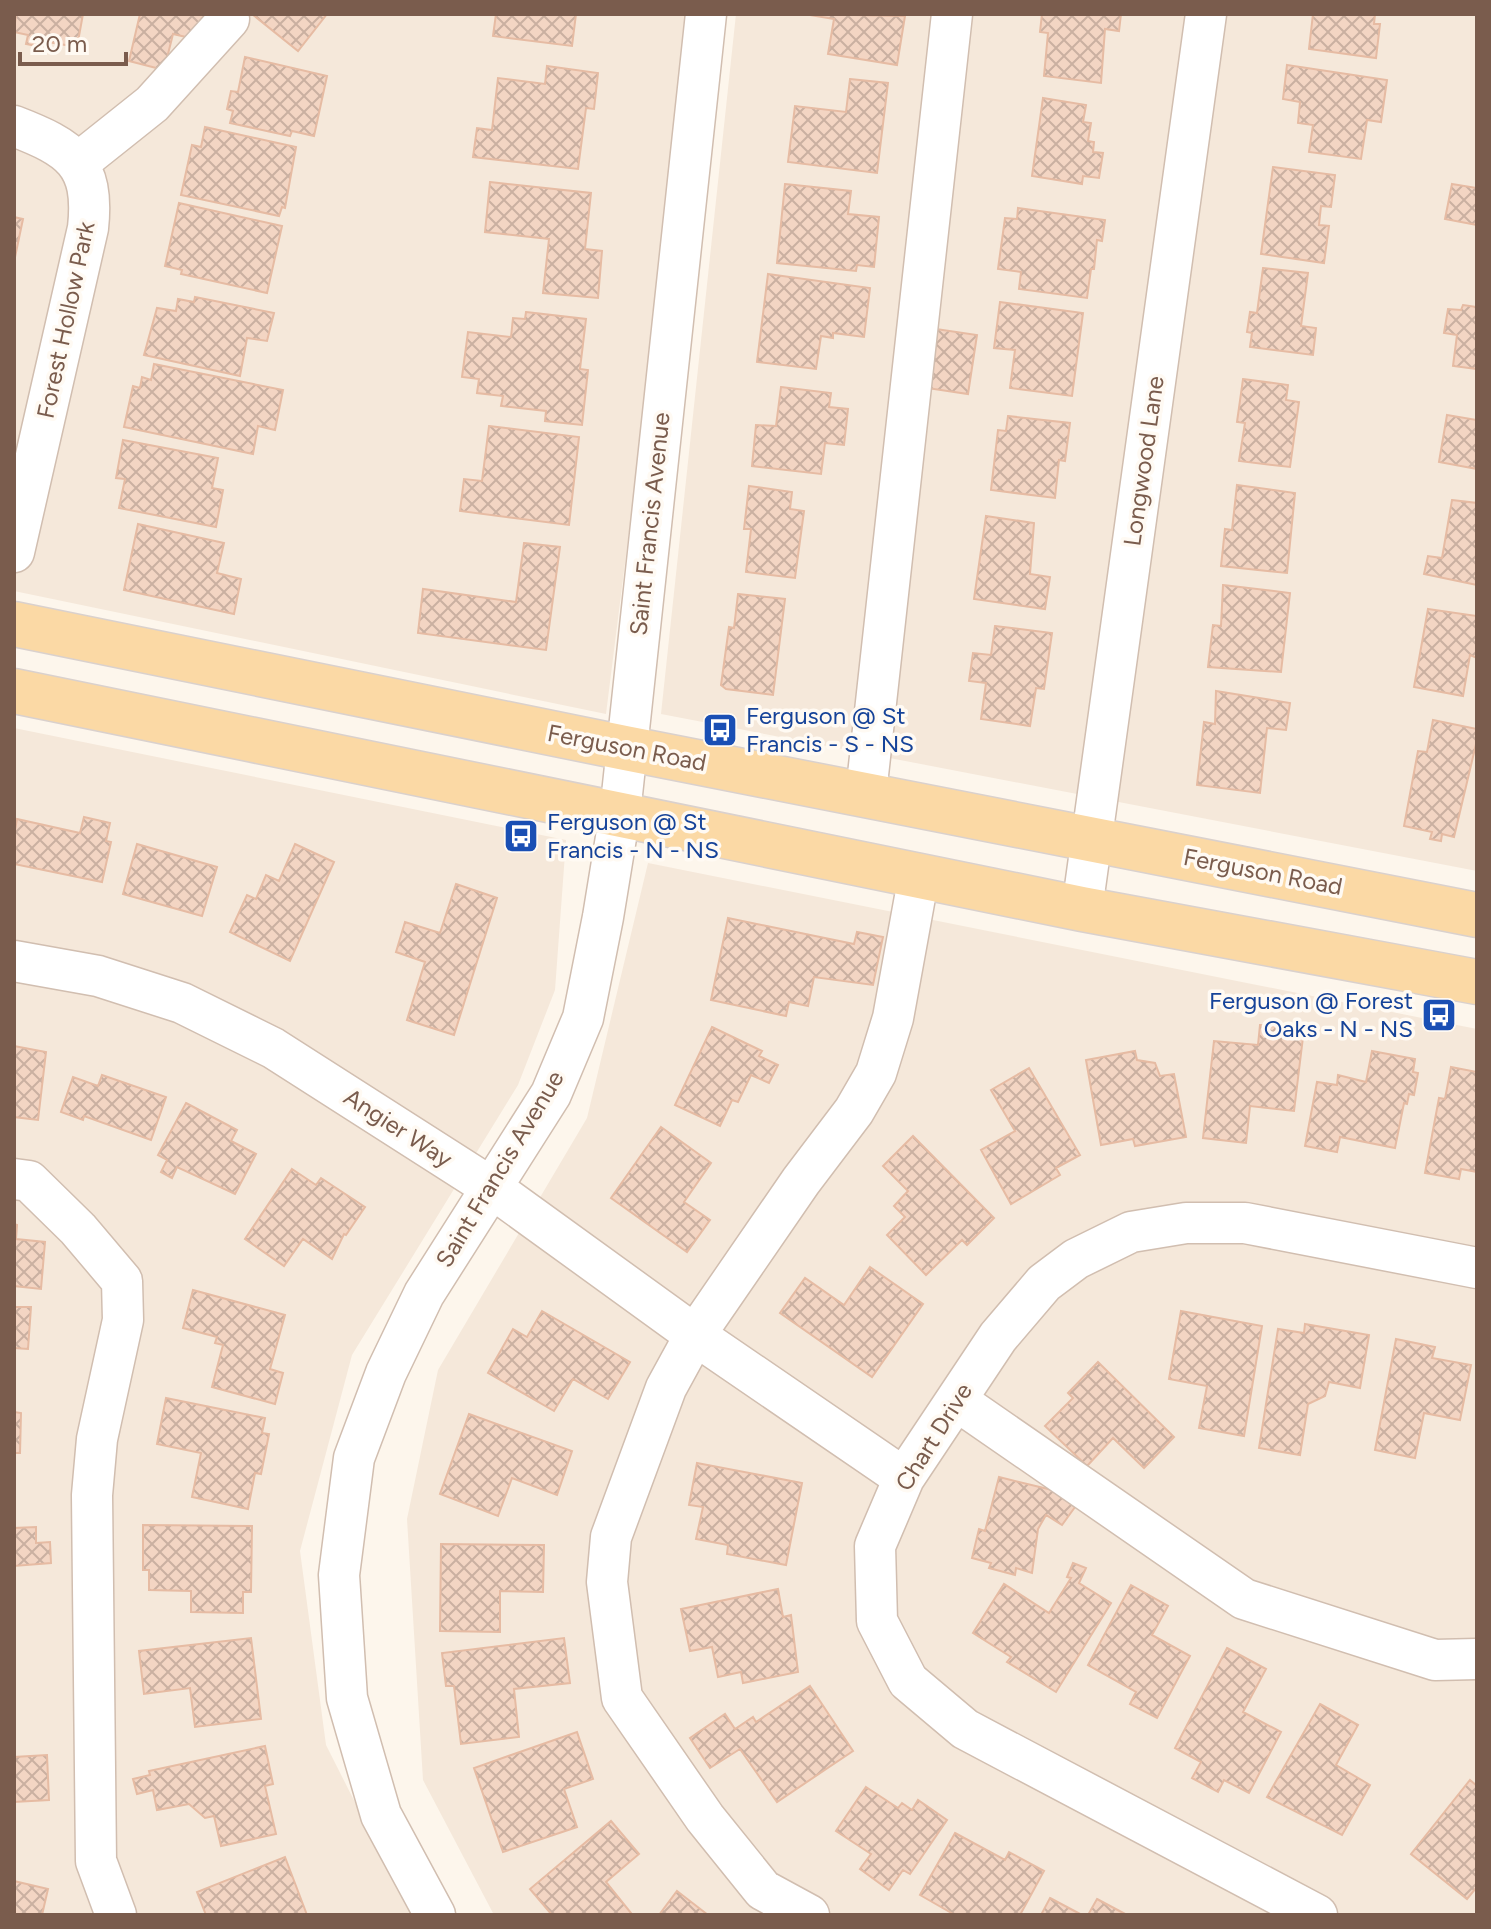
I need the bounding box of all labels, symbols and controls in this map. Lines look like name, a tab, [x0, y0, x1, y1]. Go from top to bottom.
scale bar	[20, 16, 126, 66]
text: 20 m	[32, 29, 87, 58]
street label: Forest Hollow Park	[30, 218, 101, 421]
street label: Longwood Lane	[1117, 374, 1170, 548]
street label: Saint Francis Avenue	[623, 411, 676, 637]
place label: Ferguson @ St Francis - S - NS	[746, 701, 914, 758]
bus stop icon: Ferguson @ St Francis - S - NS	[701, 711, 739, 749]
street label: Ferguson Road	[545, 718, 709, 777]
place label: Ferguson @ St Francis - N - NS	[547, 807, 719, 864]
bus stop icon: Ferguson @ St Francis - N - NS	[502, 817, 540, 855]
street label: Ferguson Road	[1181, 842, 1345, 901]
place label: Ferguson @ Forest Oaks - N - NS	[1209, 986, 1413, 1043]
bus stop icon: Ferguson @ Forest Oaks - N - NS	[1420, 996, 1458, 1034]
street label: Saint Francis Avenue	[429, 1065, 570, 1272]
street label: Angier Way	[339, 1082, 458, 1173]
street label: Chart Drive	[889, 1378, 978, 1496]

